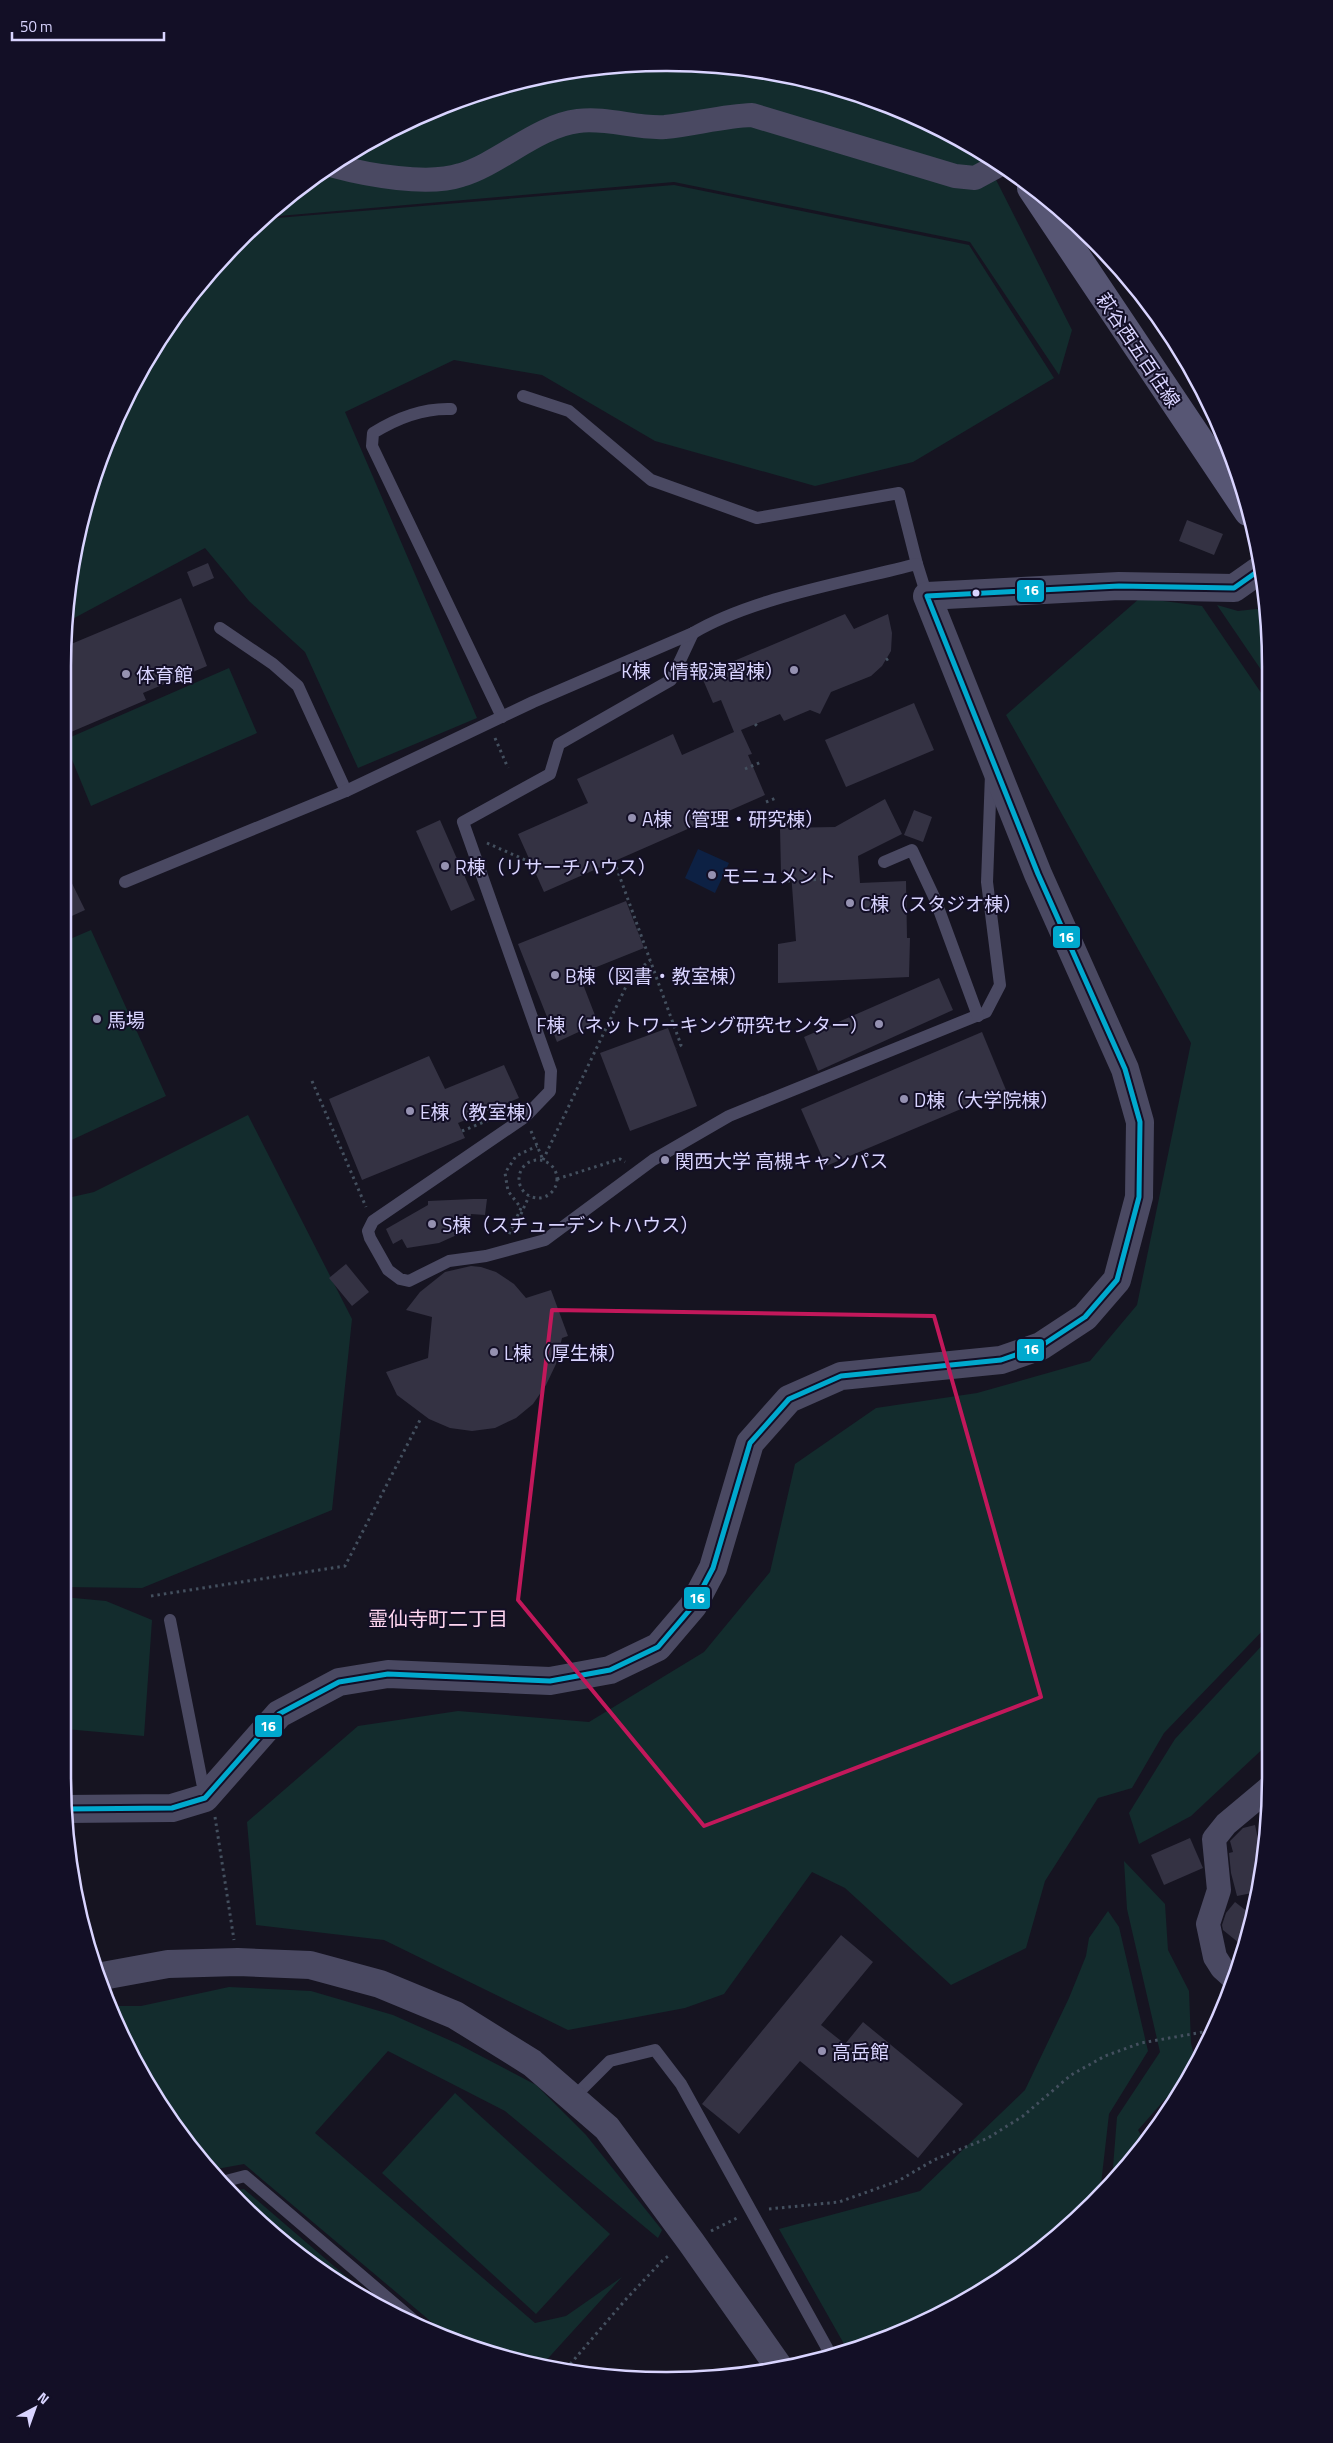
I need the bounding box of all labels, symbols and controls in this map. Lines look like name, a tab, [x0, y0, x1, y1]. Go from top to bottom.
scale bar	[12, 10, 165, 42]
text: 50 m	[20, 15, 53, 38]
street label: 萩谷西五百住線	[1090, 287, 1188, 413]
line badge: 16	[1016, 579, 1045, 603]
text: 16	[1023, 579, 1039, 600]
unlabelled marker	[971, 588, 981, 598]
place label: K棟（情報演習棟）	[621, 656, 784, 685]
place label: 体育館	[136, 660, 193, 689]
marker: K棟（情報演習棟）	[788, 664, 800, 676]
marker: 体育館	[120, 668, 132, 680]
place label: A棟（管理・研究棟）	[642, 804, 824, 833]
marker: A棟（管理・研究棟）	[626, 812, 638, 824]
place label: R棟（リサーチハウス）	[455, 852, 657, 881]
marker: R棟（リサーチハウス）	[439, 860, 451, 872]
place label: モニュメント	[722, 861, 836, 890]
marker: モニュメント	[706, 869, 718, 881]
place label: C棟（スタジオ棟）	[860, 889, 1022, 918]
marker: C棟（スタジオ棟）	[844, 897, 856, 909]
line badge: 16	[1052, 925, 1081, 949]
text: 16	[1058, 926, 1074, 947]
place label: B棟（図書・教室棟）	[565, 961, 748, 990]
marker: B棟（図書・教室棟）	[549, 969, 561, 981]
place label: 馬場	[107, 1005, 145, 1034]
place label: F棟（ネットワーキング研究センター）	[537, 1010, 869, 1039]
marker: 馬場	[91, 1013, 103, 1025]
marker: F棟（ネットワーキング研究センター）	[873, 1018, 885, 1030]
place label: D棟（大学院棟）	[914, 1085, 1059, 1114]
marker: D棟（大学院棟）	[898, 1093, 910, 1105]
place label: E棟（教室棟）	[420, 1097, 545, 1126]
marker: E棟（教室棟）	[404, 1105, 416, 1117]
place label: 関西大学 高槻キャンパス	[675, 1146, 888, 1175]
marker: 関西大学 高槻キャンパス	[659, 1154, 671, 1166]
place label: S棟（スチューデントハウス）	[442, 1210, 699, 1239]
marker: S棟（スチューデントハウス）	[426, 1218, 438, 1230]
place label: L棟（厚生棟）	[504, 1338, 627, 1367]
line badge: 16	[1016, 1338, 1045, 1362]
text: 16	[1023, 1338, 1039, 1359]
marker: L棟（厚生棟）	[488, 1346, 500, 1358]
line badge: 16	[683, 1586, 711, 1610]
text: 16	[689, 1587, 705, 1608]
district label: 霊仙寺町二丁目	[368, 1603, 508, 1634]
line badge: 16	[254, 1714, 283, 1738]
text: 16	[260, 1715, 276, 1736]
place label: 高岳館	[832, 2037, 889, 2066]
marker: 高岳館	[816, 2045, 828, 2057]
north arrow	[10, 2383, 60, 2433]
text: N	[33, 2387, 54, 2409]

